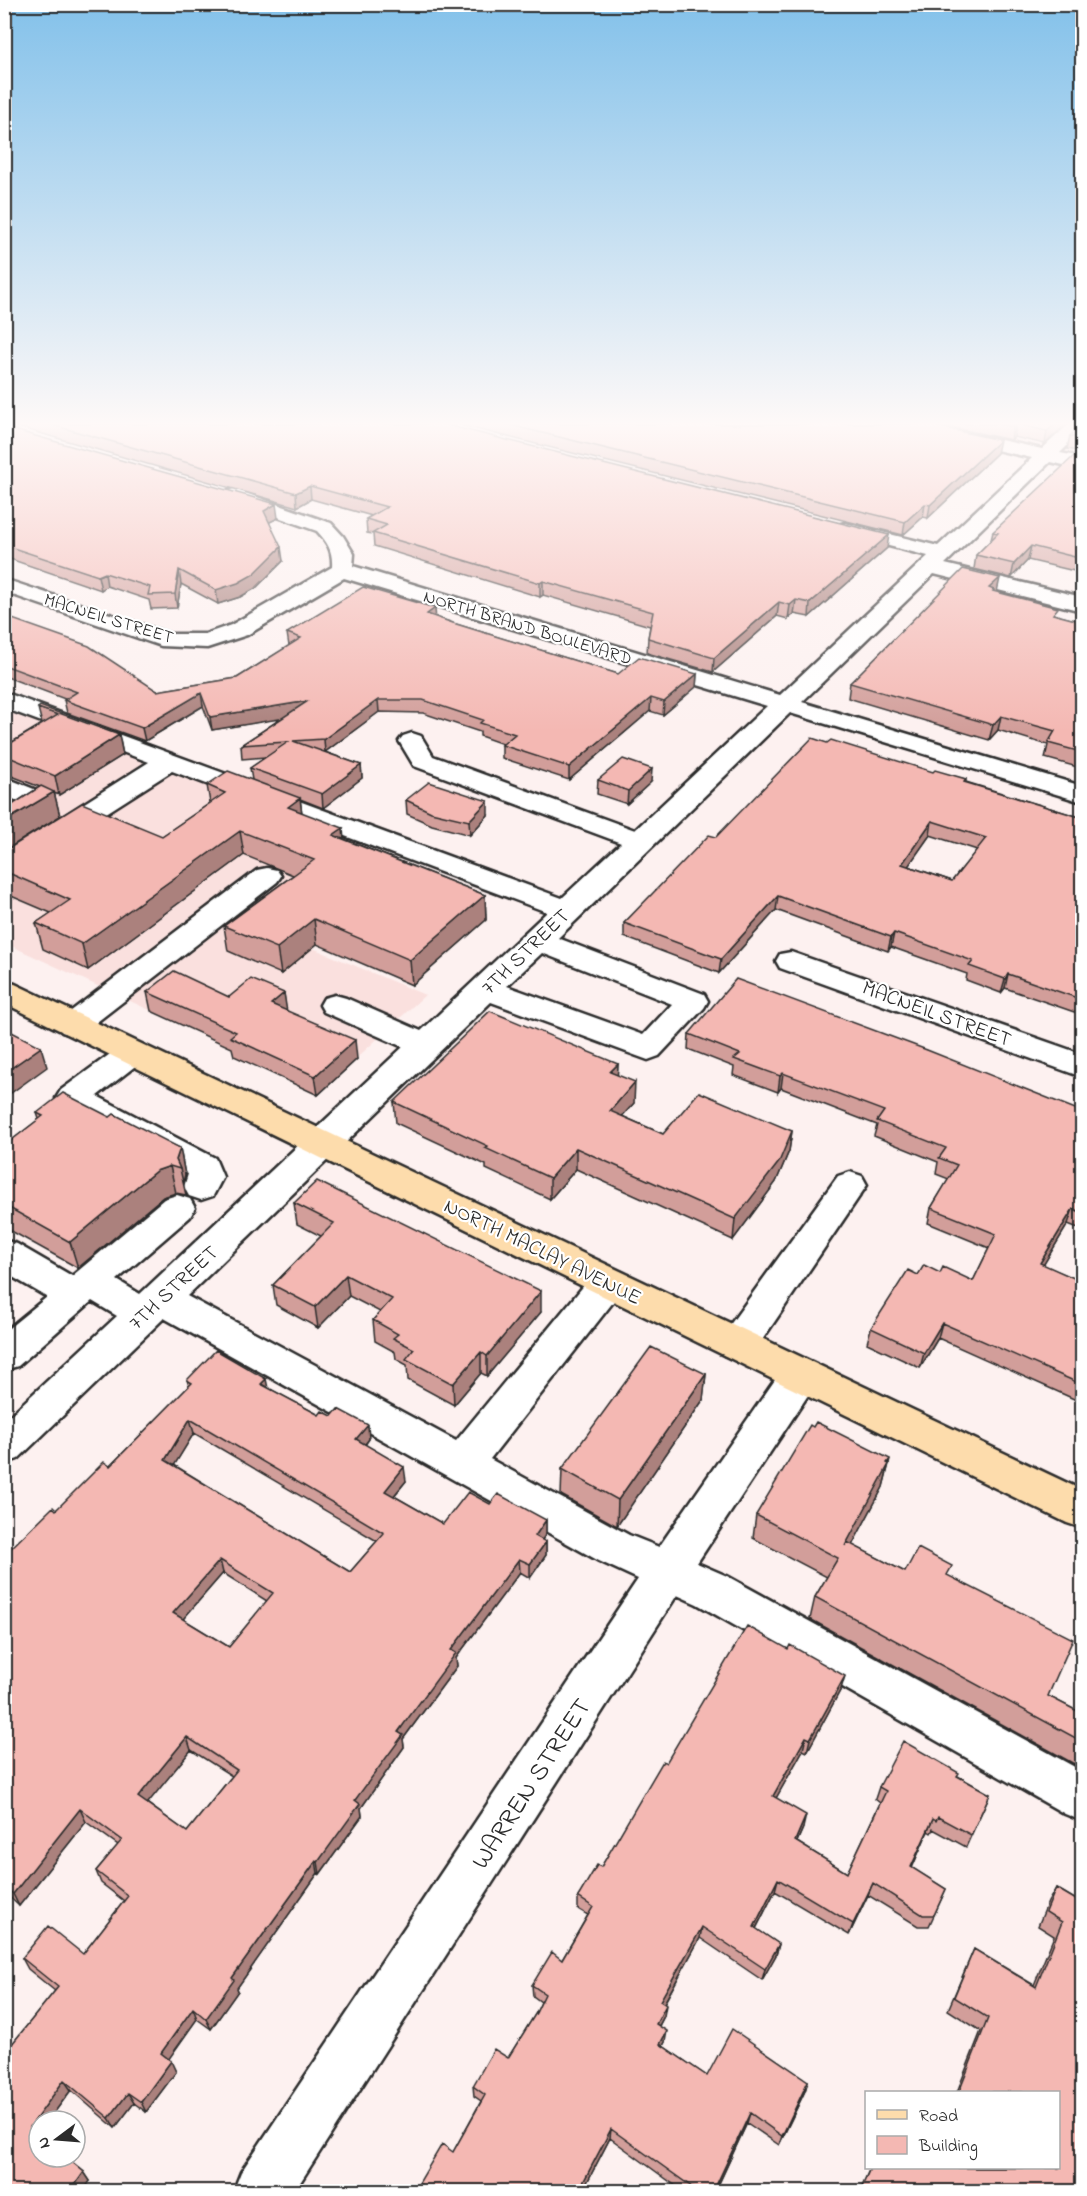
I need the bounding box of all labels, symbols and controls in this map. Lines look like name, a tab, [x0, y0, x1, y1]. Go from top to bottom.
street label: NORTH BRAND BOULEVARD	[420, 585, 635, 673]
street label: MACNEIL STREET	[40, 588, 176, 652]
street label: 7TH STREET	[475, 902, 577, 1002]
street label: MACNEIL STREET	[858, 974, 1015, 1056]
street label: NORTH MACLAY AVENUE	[438, 1192, 646, 1314]
street label: 7TH STREET	[123, 1239, 226, 1338]
street label: WARREN STREET	[463, 1692, 602, 1878]
legend	[865, 2091, 1060, 2169]
text: Road	[919, 2104, 958, 2130]
north arrow	[27, 2109, 87, 2169]
text: N	[31, 2134, 58, 2151]
text: Building	[918, 2134, 978, 2161]

